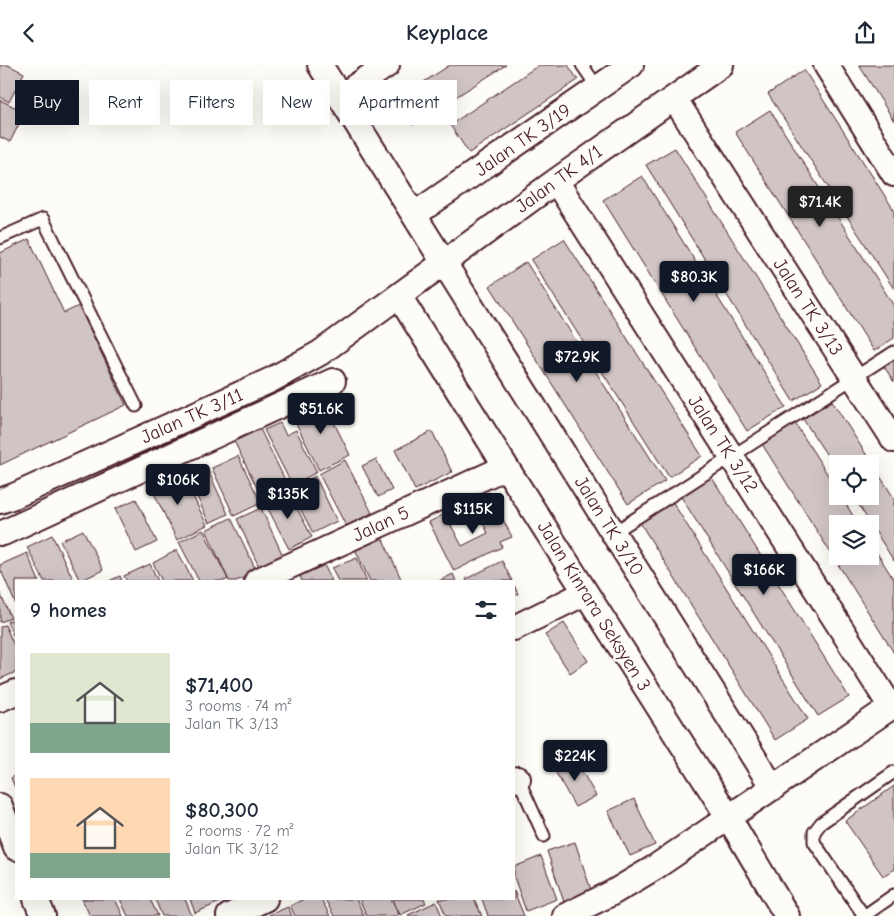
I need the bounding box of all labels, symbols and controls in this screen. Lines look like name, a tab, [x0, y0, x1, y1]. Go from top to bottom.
icon: back	[15, 19, 43, 47]
icon: share	[851, 19, 879, 47]
text: Keyplace	[406, 20, 488, 46]
chip: Buy	[15, 80, 79, 125]
chip: Rent	[89, 80, 160, 125]
chip: Filters	[170, 80, 253, 125]
chip: New	[263, 80, 330, 125]
chip: Apartment	[340, 80, 457, 125]
street label: Jalan TK 3/19	[471, 99, 575, 181]
street label: Jalan TK 4/1	[512, 140, 606, 218]
pin: $71.4K	[779, 185, 861, 228]
text: $71.4K	[799, 193, 841, 211]
street label: Jalan TK 3/13	[768, 254, 848, 360]
pin: $80.3K	[653, 261, 735, 303]
text: $80.3K	[671, 268, 717, 286]
pin: $72.9K	[536, 341, 618, 383]
text: $72.9K	[554, 348, 600, 366]
street label: Jalan TK 3/11	[138, 384, 246, 448]
street label: Jalan TK 3/12	[683, 391, 763, 497]
pin: $51.6K	[280, 393, 362, 435]
text: $51.6K	[299, 400, 343, 418]
map controls	[829, 455, 879, 565]
button: locate	[829, 455, 879, 505]
pin: $106K	[143, 463, 213, 506]
text: $106K	[157, 471, 199, 489]
street label: Jalan TK 3/10	[570, 472, 648, 580]
pin: $135K	[253, 477, 323, 520]
text: $135K	[267, 485, 309, 503]
pin: $115K	[438, 493, 508, 535]
text: $115K	[453, 500, 493, 518]
street label: Jalan 5	[349, 501, 413, 547]
button: layers	[829, 515, 879, 565]
street label: Jalan Kinrara Seksyen 3	[533, 517, 655, 695]
pin: $166K	[729, 553, 799, 596]
text: $166K	[743, 561, 785, 579]
icon: filters	[472, 596, 500, 624]
text: 9 homes	[30, 598, 106, 622]
icon: home	[70, 673, 130, 733]
text: $71,400	[185, 673, 253, 697]
text: 3 rooms · 74 m²	[185, 697, 291, 715]
text: Jalan TK 3/13	[185, 715, 279, 733]
pin: $224K	[540, 739, 610, 782]
text: $224K	[554, 747, 596, 765]
icon: home	[70, 798, 130, 858]
text: $80,300	[185, 798, 259, 822]
text: 2 rooms · 72 m²	[185, 822, 294, 840]
text: Jalan TK 3/12	[185, 840, 279, 858]

